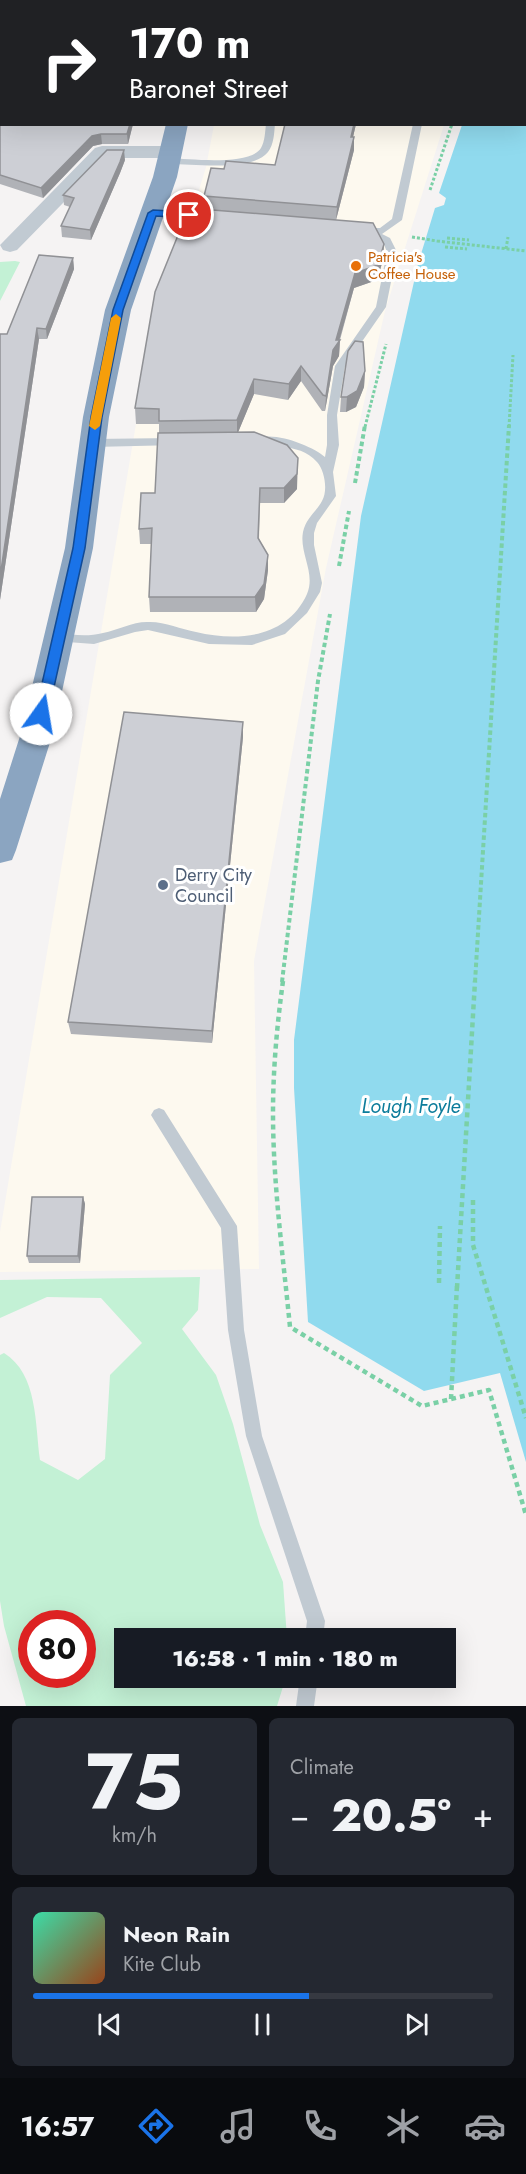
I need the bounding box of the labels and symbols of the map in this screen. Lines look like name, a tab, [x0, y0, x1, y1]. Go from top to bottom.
pin	[163, 189, 214, 240]
place label: Patricia's Coffee House	[368, 246, 456, 285]
marker: Patricia's Coffee House	[349, 259, 363, 273]
position arrow	[9, 682, 73, 746]
place label: Derry City Council	[175, 862, 252, 909]
marker: Derry City Council	[156, 878, 170, 892]
water label: Lough Foyle	[361, 1092, 461, 1121]
speed limit sign: 80	[18, 1610, 96, 1688]

